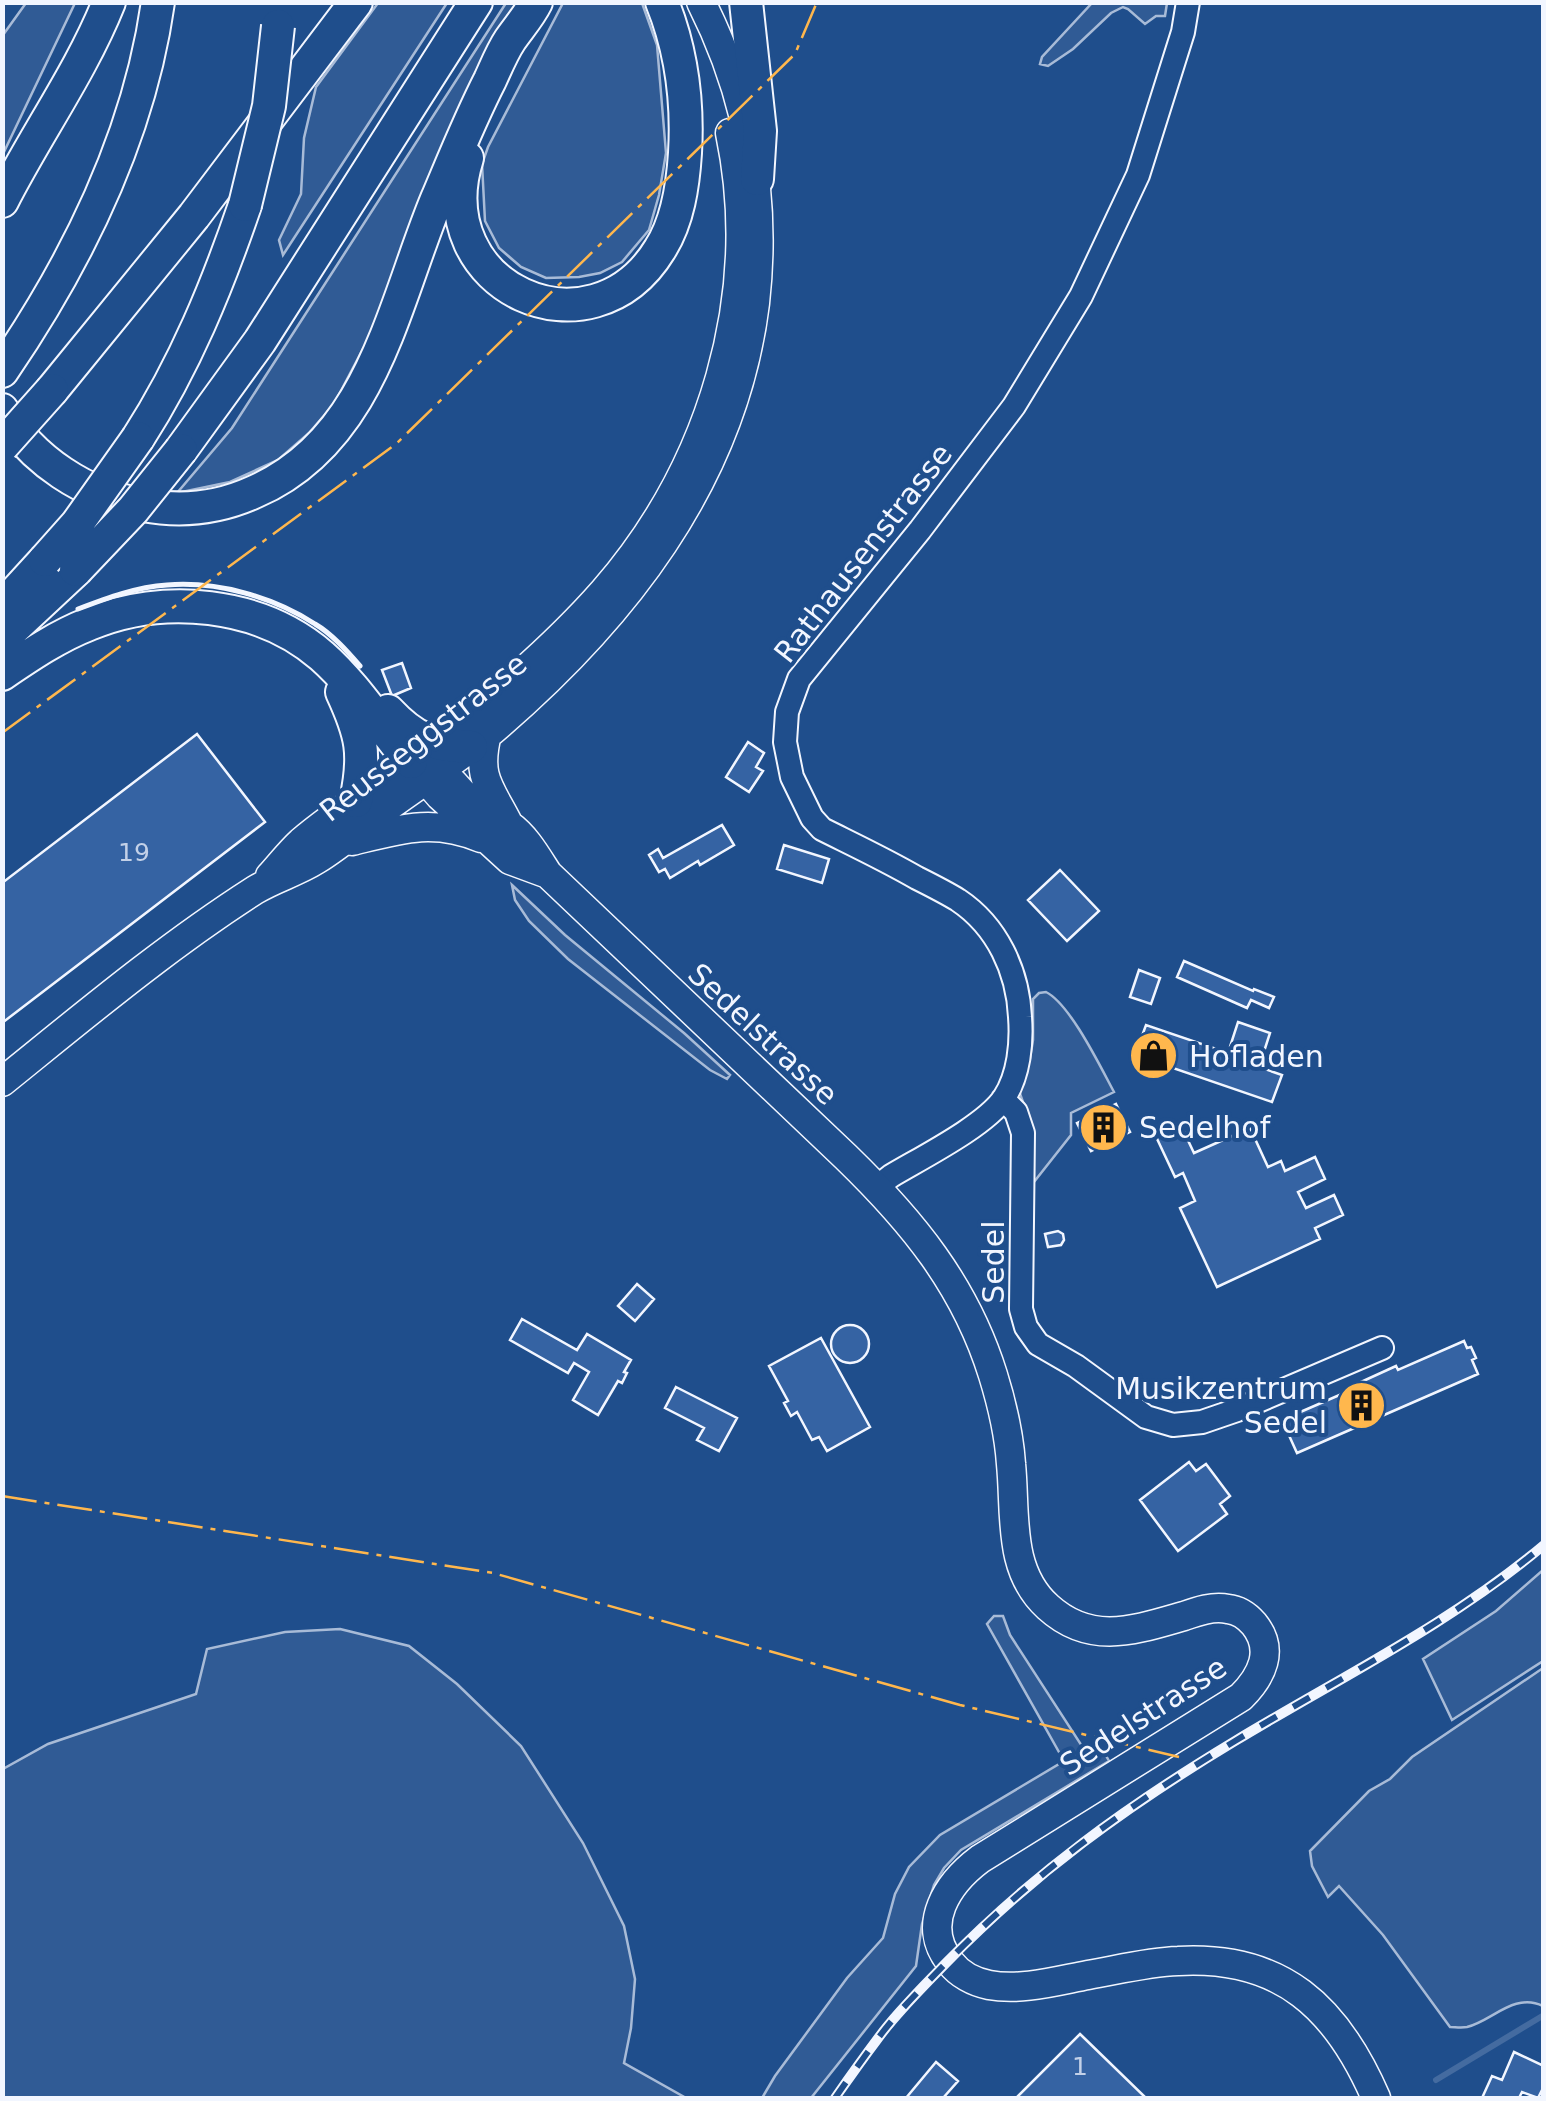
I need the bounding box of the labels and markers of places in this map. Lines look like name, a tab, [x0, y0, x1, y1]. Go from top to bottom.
shop icon: Hofladen	[1128, 1030, 1180, 1082]
place label: Hofladen	[1189, 1039, 1324, 1074]
building icon: Sedelhof	[1078, 1101, 1130, 1153]
place label: Sedelhof	[1139, 1110, 1272, 1145]
place label: Musikzentrum Sedel	[1115, 1371, 1327, 1440]
building icon: Musikzentrum Sedel	[1336, 1379, 1388, 1431]

